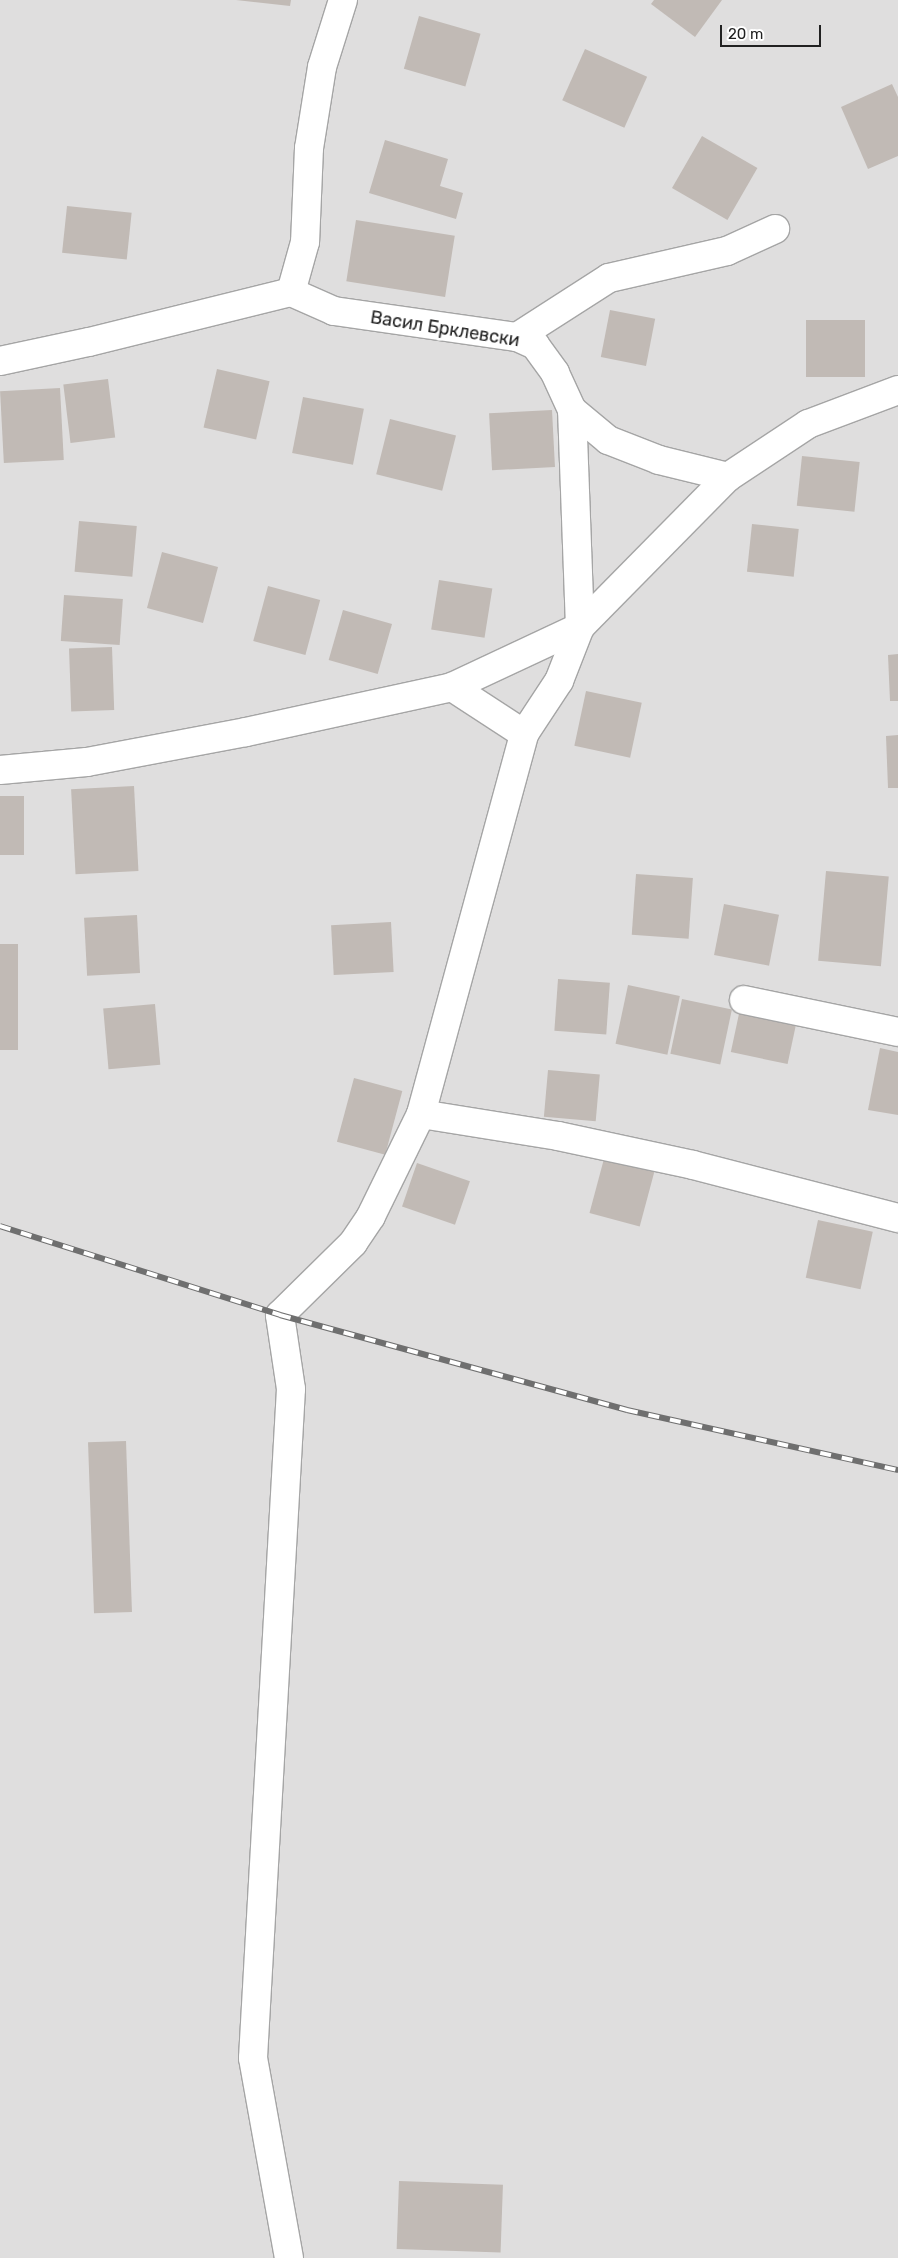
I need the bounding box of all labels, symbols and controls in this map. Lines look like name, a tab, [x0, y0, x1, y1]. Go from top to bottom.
scale bar	[723, 15, 824, 47]
text: 20 m	[728, 25, 763, 43]
street label: Васил Брклевски	[369, 307, 521, 351]

